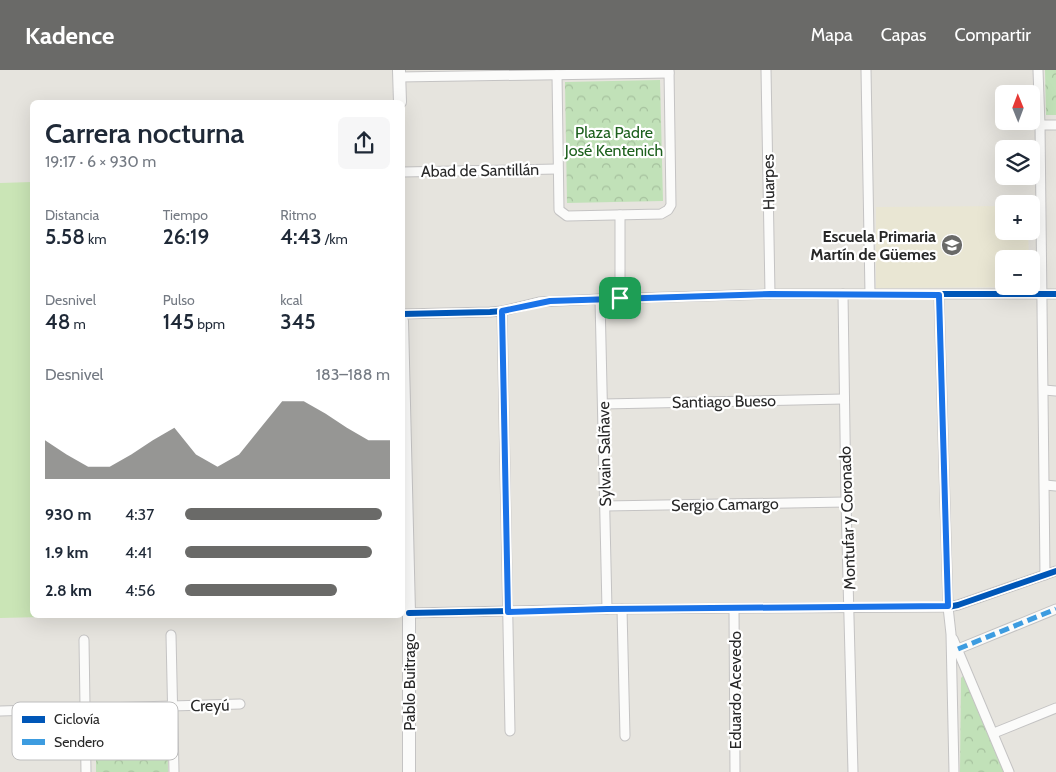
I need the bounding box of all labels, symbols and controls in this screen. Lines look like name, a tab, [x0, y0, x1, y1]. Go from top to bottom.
text: Kadence	[25, 21, 114, 50]
text: Mapa	[811, 24, 853, 46]
text: Capas	[881, 24, 927, 46]
text: Compartir	[955, 24, 1031, 46]
north arrow	[995, 85, 1040, 130]
map controls	[995, 85, 1040, 295]
text: Carrera nocturna	[45, 116, 244, 150]
button: share	[338, 117, 390, 169]
park label: Plaza Padre José Kentenich	[564, 123, 663, 160]
button: layers	[995, 140, 1040, 185]
text: 19:17 · 6 × 930 m	[45, 152, 156, 171]
street label: Huarpes	[759, 153, 778, 210]
street label: Abad de Santillán	[421, 160, 539, 181]
button: +	[995, 195, 1040, 240]
text: Distancia	[45, 206, 99, 224]
text: Tiempo	[163, 206, 208, 224]
text: Ritmo	[280, 206, 316, 224]
text: 5.58	[45, 224, 85, 249]
text: 26:19	[163, 224, 209, 249]
text: 4:43	[280, 224, 322, 249]
place label: Escuela Primaria Martín de Güemes	[810, 227, 936, 264]
text: km	[85, 230, 107, 248]
text: /km	[322, 230, 348, 248]
school or university icon: Escuela Primaria Martín de Güemes	[940, 233, 964, 257]
button: −	[995, 250, 1040, 295]
pin	[599, 277, 641, 319]
icon: arrive	[606, 284, 634, 312]
text: Desnivel	[45, 291, 96, 309]
text: Pulso	[163, 291, 195, 309]
text: kcal	[280, 291, 303, 309]
text: 48	[45, 309, 70, 334]
text: 145	[163, 309, 194, 334]
text: 345	[280, 309, 316, 334]
text: m	[70, 315, 86, 333]
text: bpm	[194, 315, 225, 333]
text: Desnivel	[45, 365, 103, 384]
text: 183–188 m	[316, 365, 390, 384]
street label: Santiago Bueso	[672, 391, 776, 412]
street label: Sylvain Salñave	[594, 401, 615, 507]
street label: Montufar y Coronado	[835, 446, 860, 590]
street label: Sergio Camargo	[671, 494, 779, 515]
text: 930 m	[45, 505, 91, 524]
text: 4:37	[125, 505, 154, 524]
text: 1.9 km	[45, 543, 88, 562]
text: 4:41	[125, 543, 152, 562]
text: 2.8 km	[45, 581, 92, 600]
text: 4:56	[125, 581, 155, 600]
street label: Eduardo Acevedo	[726, 631, 745, 749]
street label: Pablo Buitrago	[400, 633, 419, 731]
street label: Creyú	[190, 696, 230, 715]
legend	[12, 702, 178, 760]
text: Ciclovía	[54, 710, 100, 728]
text: Sendero	[54, 733, 104, 751]

